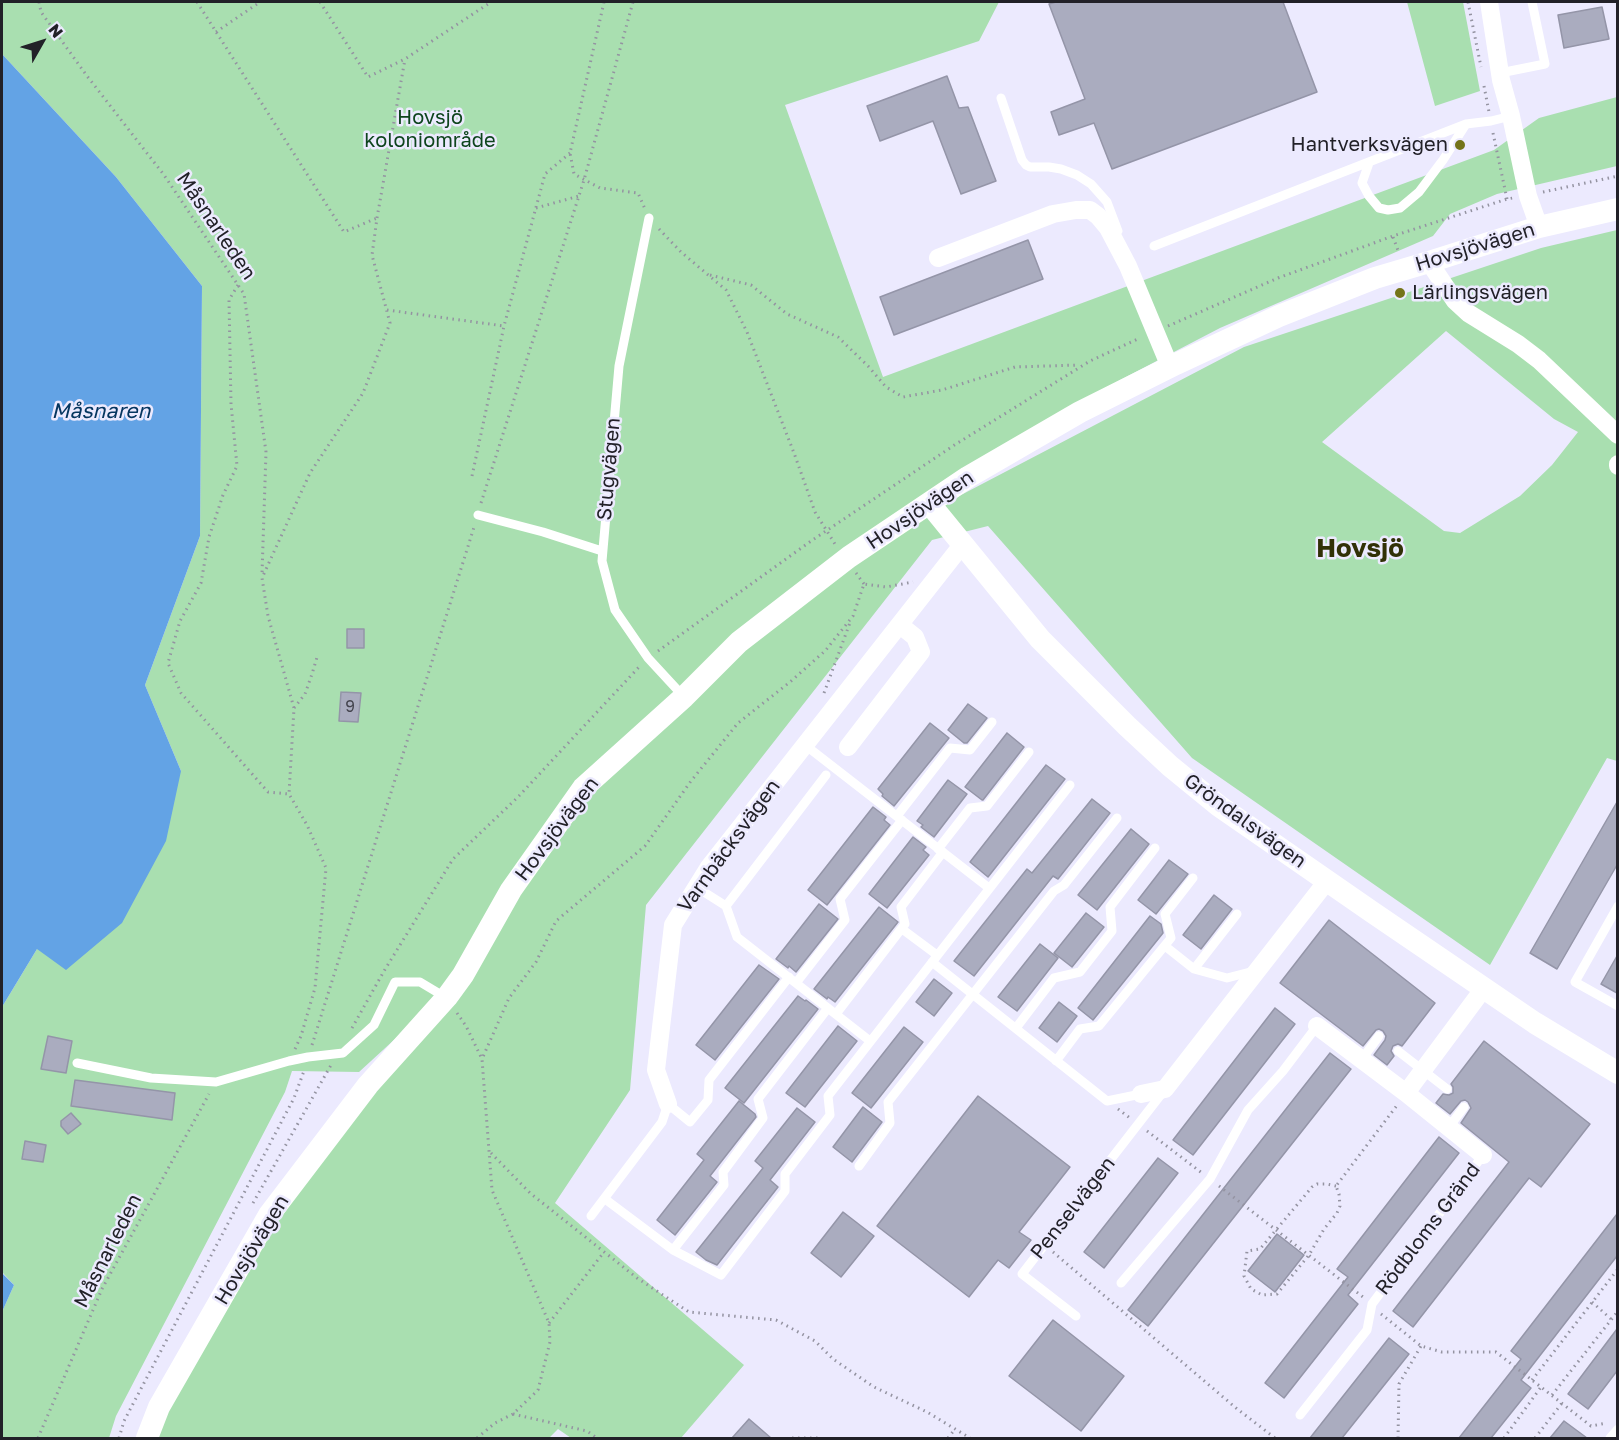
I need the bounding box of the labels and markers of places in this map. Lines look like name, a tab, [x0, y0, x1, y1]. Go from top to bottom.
place label: Hantverksvägen	[1291, 133, 1448, 157]
marker: Hantverksvägen	[1453, 138, 1467, 152]
place label: Lärlingsvägen	[1412, 281, 1548, 305]
marker: Lärlingsvägen	[1393, 286, 1407, 300]

